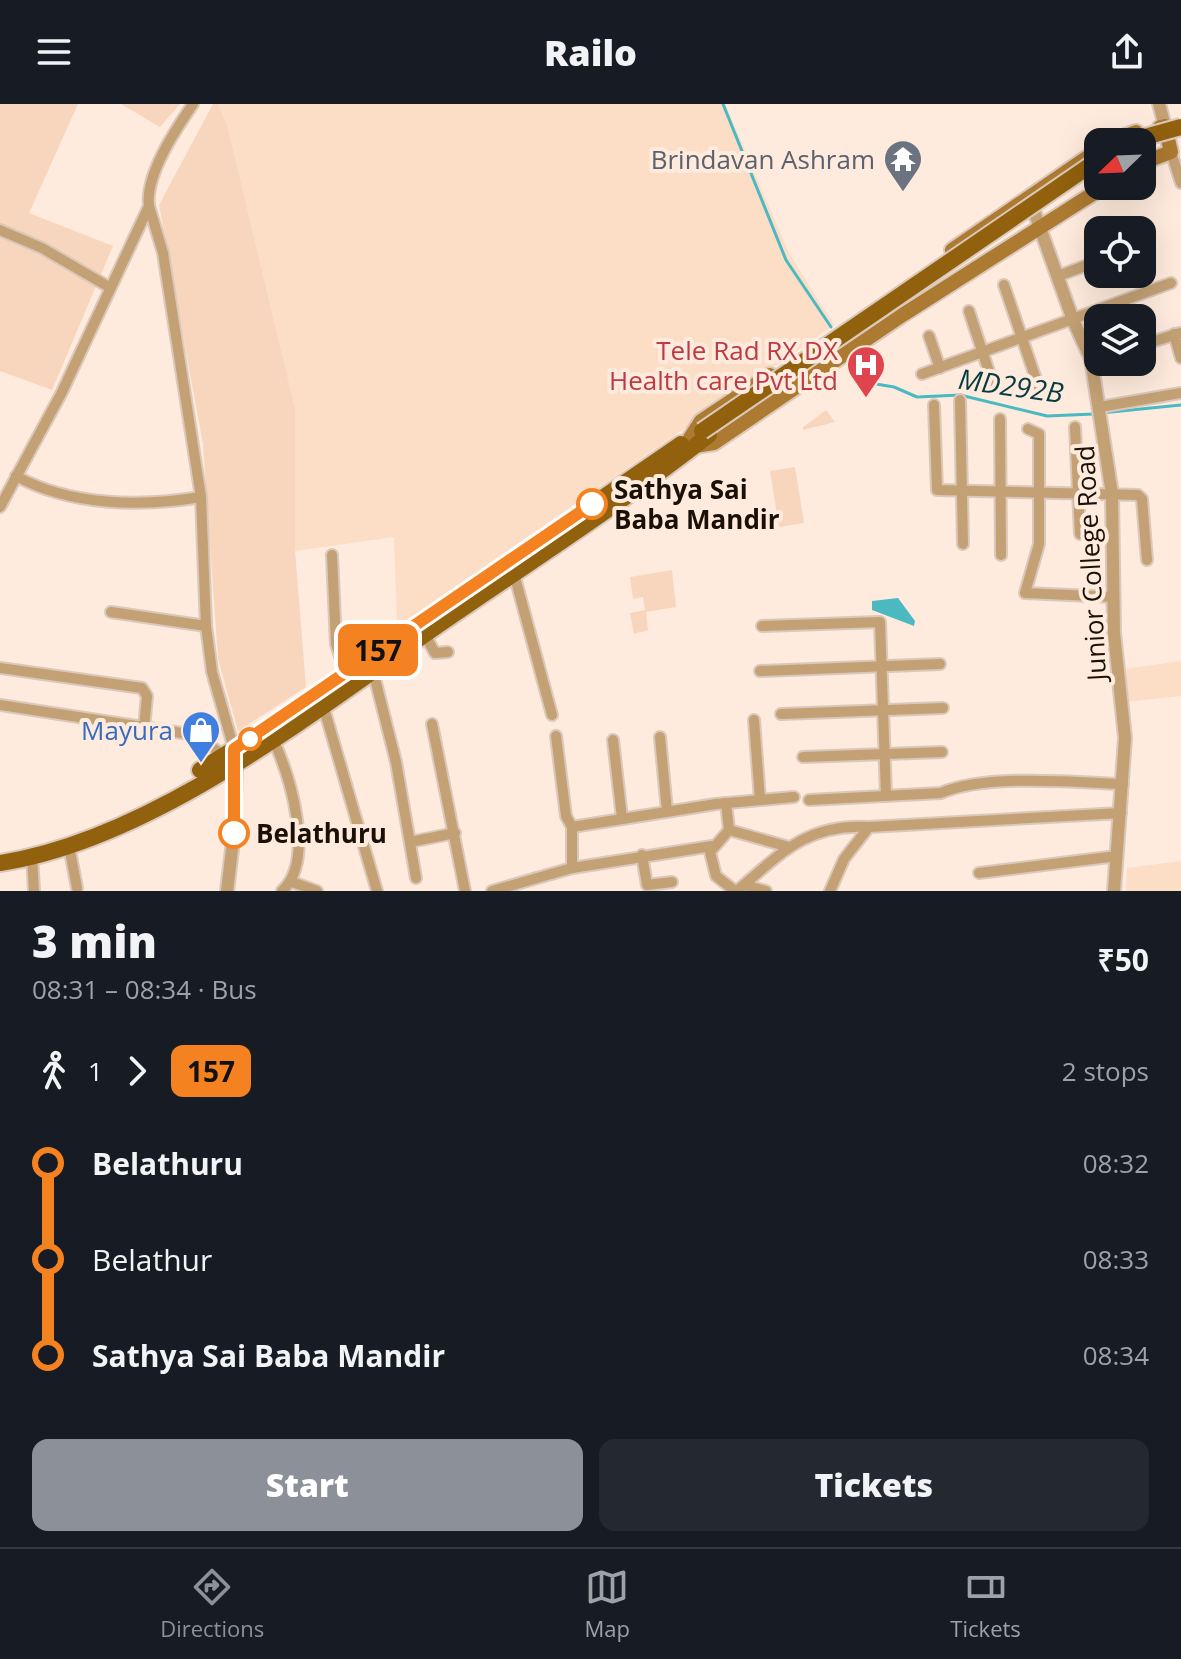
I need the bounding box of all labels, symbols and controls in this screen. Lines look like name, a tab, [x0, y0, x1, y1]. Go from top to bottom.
text: Railo	[544, 28, 637, 77]
icon: menu	[32, 30, 76, 74]
icon: share	[1105, 30, 1149, 74]
north arrow	[1084, 128, 1156, 200]
map controls	[1084, 128, 1156, 376]
temple icon: Brindavan Ashram	[882, 138, 924, 193]
place label: Brindavan Ashram	[651, 141, 875, 177]
button: locate	[1084, 216, 1156, 288]
button: layers	[1084, 304, 1156, 376]
place label: Tele Rad RX DX Health care Pvt Ltd	[609, 332, 838, 398]
hospital icon: Tele Rad RX DX Health care Pvt Ltd	[845, 344, 887, 399]
water label: MD292B	[956, 359, 1066, 411]
street label: Junior College Road	[1066, 444, 1114, 685]
place label: Sathya Sai Baba Mandir	[614, 471, 780, 537]
marker: Sathya Sai Baba Mandir	[577, 489, 607, 519]
line badge: 157	[332, 624, 424, 676]
text: 157	[354, 631, 402, 669]
shop icon: Mayura	[180, 709, 222, 764]
place label: Mayura	[81, 712, 173, 748]
unlabelled marker	[239, 728, 261, 750]
place label: Belathuru	[256, 815, 387, 851]
marker: Belathuru	[219, 818, 249, 848]
text: 3 min	[32, 911, 157, 971]
text: ₹50	[1098, 939, 1149, 980]
text: 08:31 – 08:34 · Bus	[32, 971, 257, 1007]
icon: walk	[32, 1049, 76, 1093]
icon: forward	[115, 1049, 159, 1093]
text: 157	[187, 1052, 235, 1090]
text: 1	[88, 1053, 103, 1089]
text: 2 stops	[1062, 1053, 1149, 1089]
text: Belathuru	[92, 1143, 243, 1184]
text: 08:32	[1083, 1145, 1149, 1181]
text: Belathur	[92, 1239, 212, 1280]
text: 08:33	[1083, 1241, 1149, 1277]
text: Sathya Sai Baba Mandir	[92, 1335, 445, 1376]
text: 08:34	[1083, 1337, 1149, 1373]
button: Start	[32, 1439, 583, 1531]
button: Tickets	[599, 1439, 1149, 1531]
tab: Directions	[160, 1565, 264, 1643]
tab: Map	[585, 1565, 630, 1643]
tab: Tickets	[950, 1565, 1021, 1643]

